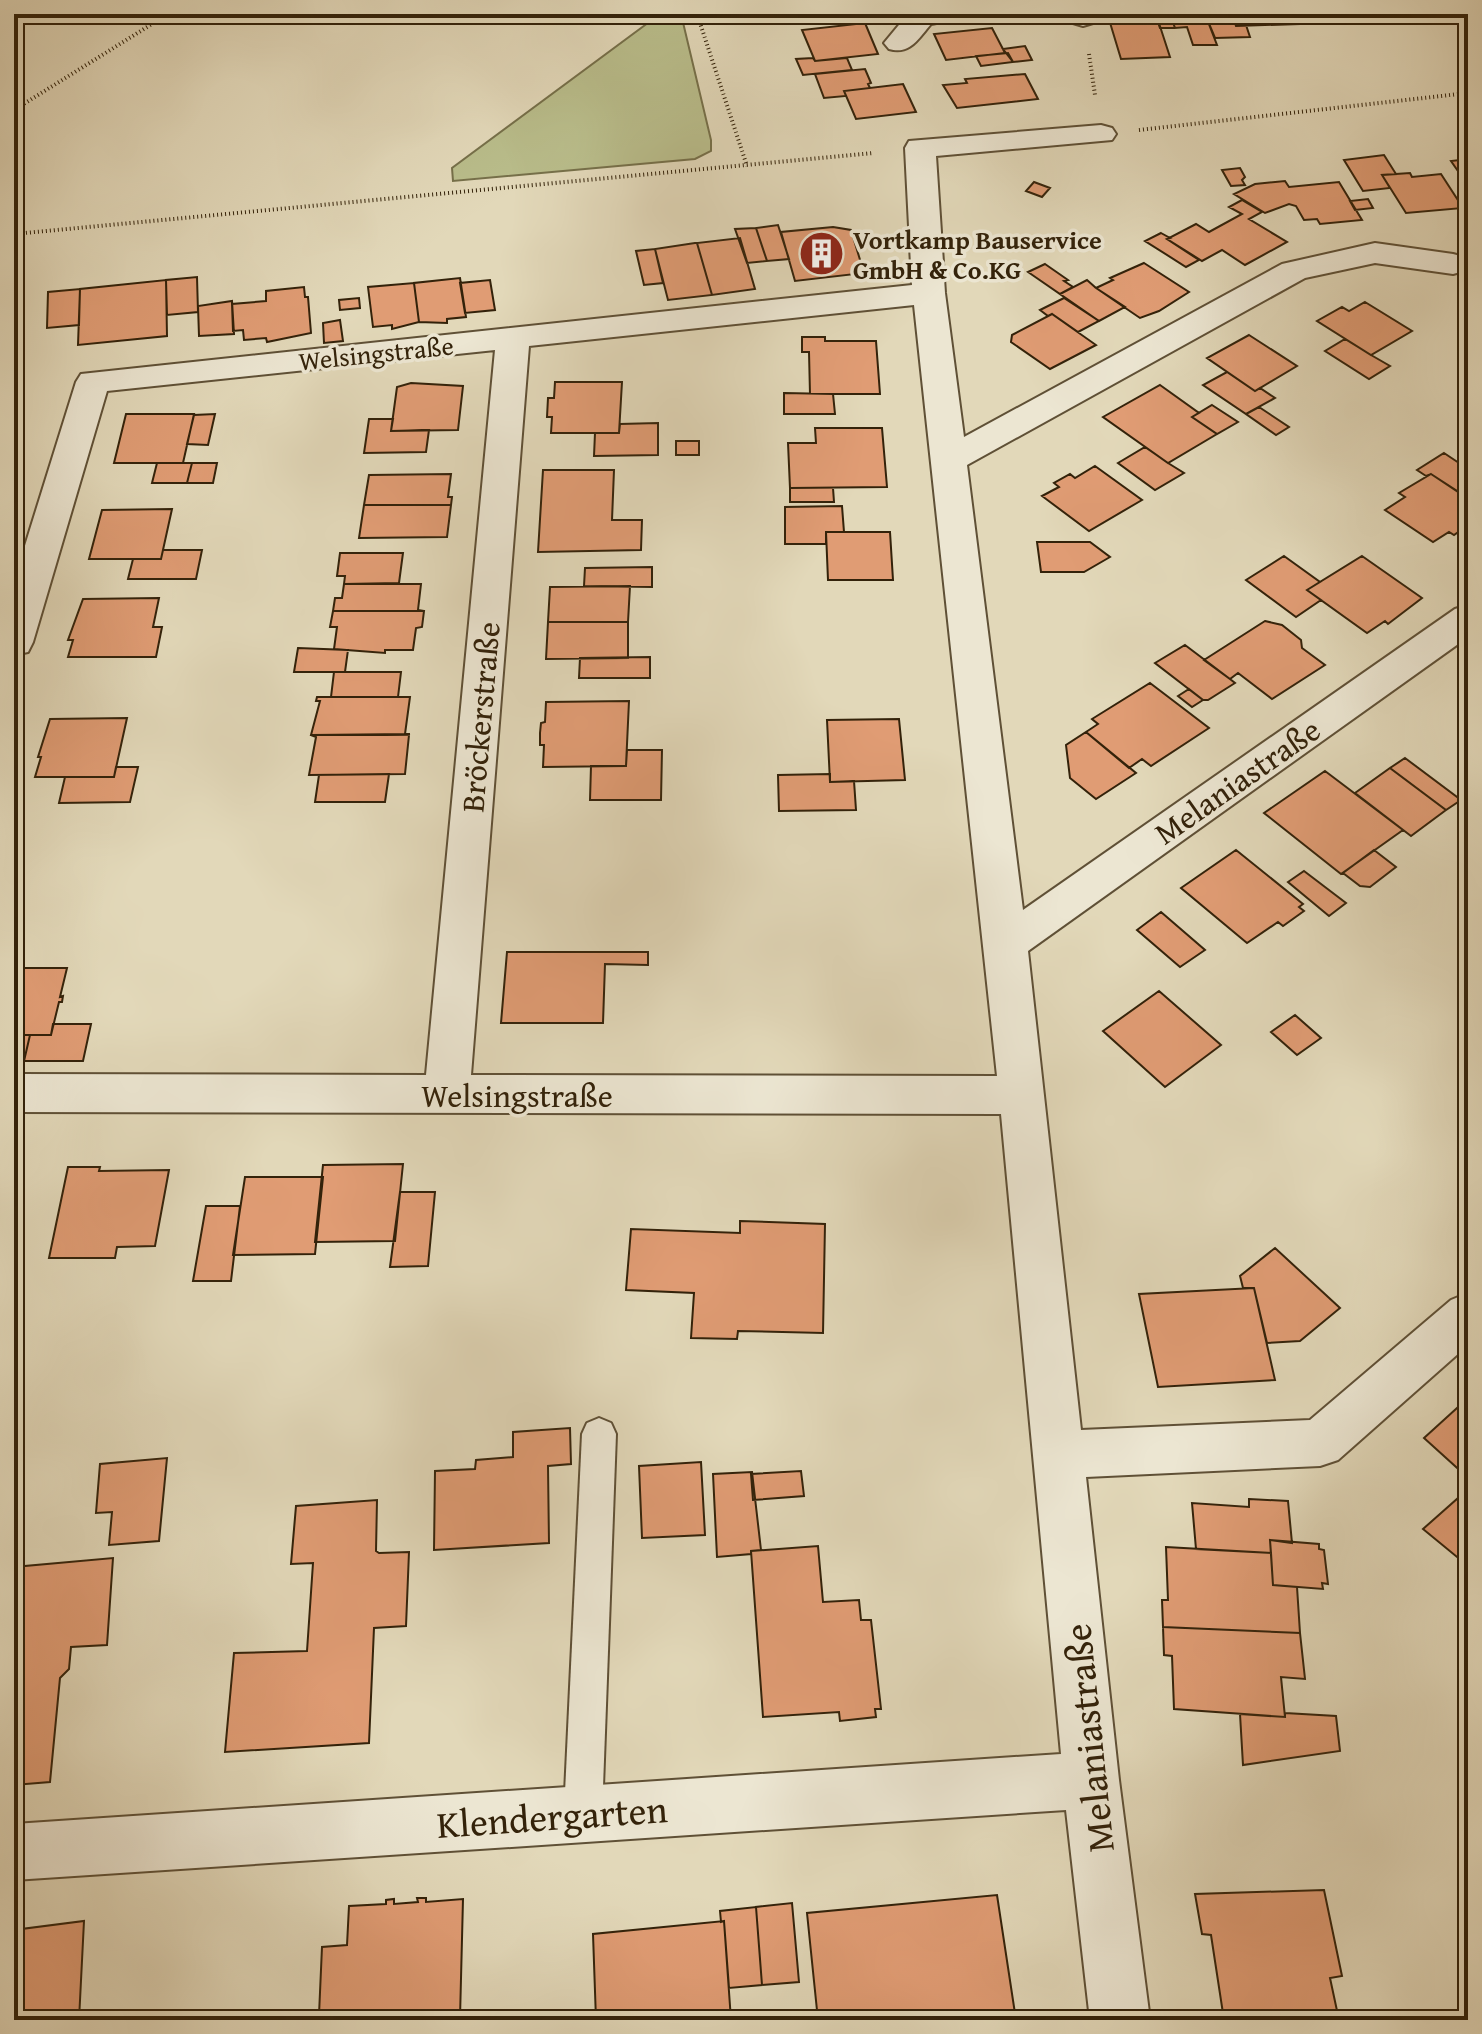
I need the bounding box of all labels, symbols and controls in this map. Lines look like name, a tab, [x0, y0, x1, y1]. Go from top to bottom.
place label: Vortkamp Bauservice GmbH & Co.KG	[853, 220, 1102, 289]
building icon: Vortkamp Bauservice GmbH & Co.KG	[798, 230, 846, 278]
street label: Welsingstraße	[297, 325, 455, 381]
street label: Bröckerstraße	[448, 620, 512, 814]
street label: Melaniastraße	[1144, 706, 1330, 856]
street label: Welsingstraße	[421, 1072, 613, 1119]
street label: Melaniastraße	[1048, 1621, 1128, 1855]
street label: Klendergarten	[435, 1780, 669, 1852]

